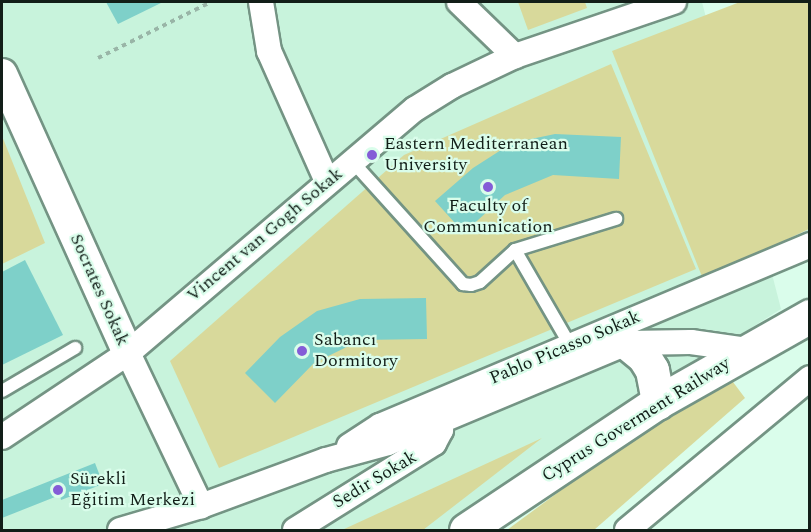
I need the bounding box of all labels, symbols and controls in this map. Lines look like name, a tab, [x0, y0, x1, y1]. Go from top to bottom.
place label: Eastern Mediterranean University	[384, 134, 568, 176]
marker: Eastern Mediterranean University	[365, 148, 379, 162]
street label: Vincent van Gogh Sokak	[183, 163, 347, 307]
marker: Faculty of Communication	[481, 180, 495, 194]
place label: Faculty of Communication	[423, 196, 553, 238]
street label: Socrates Sokak	[65, 231, 133, 349]
street label: Pablo Picasso Sokak	[486, 306, 644, 390]
place label: Sabancı Dormitory	[314, 330, 398, 372]
marker: Sabancı Dormitory	[295, 344, 309, 358]
street label: Cyprus Goverment Railway	[538, 353, 734, 487]
street label: Sedir Sokak	[329, 446, 421, 514]
place label: Sürekli Eğitim Merkezi	[70, 469, 195, 512]
marker: Sürekli Eğitim Merkezi	[51, 483, 65, 497]

